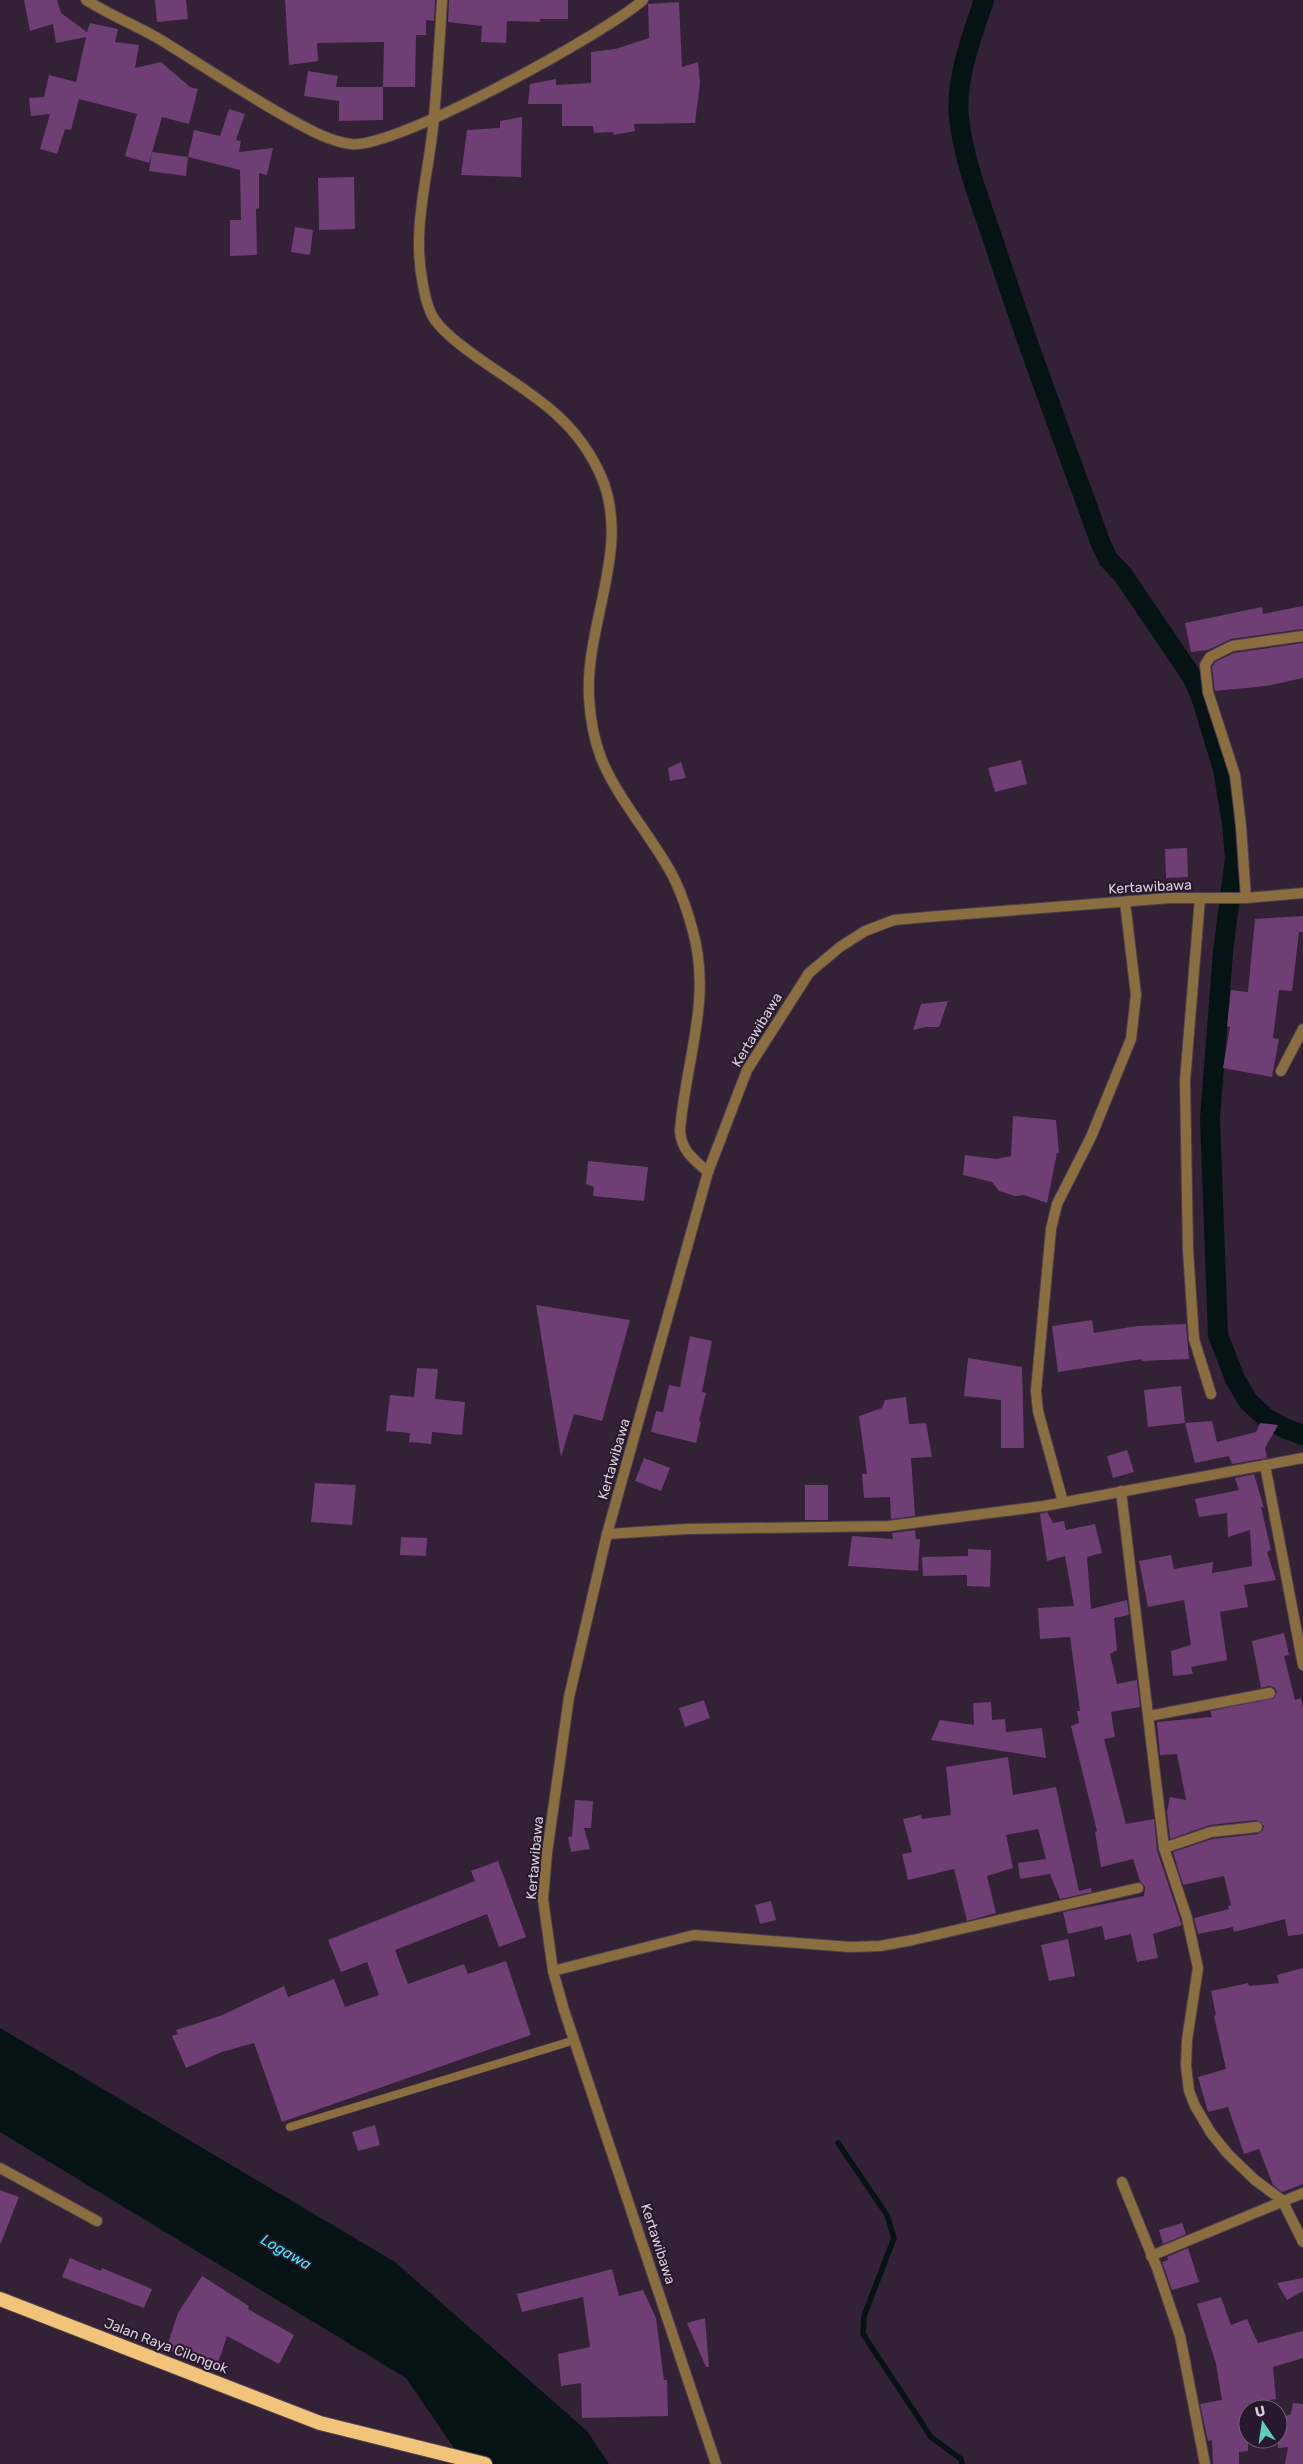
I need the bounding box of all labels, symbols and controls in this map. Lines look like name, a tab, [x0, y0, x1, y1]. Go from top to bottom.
street label: Kertawibawa	[1108, 876, 1192, 898]
street label: Kertawibawa	[728, 990, 786, 1070]
street label: Kertawibawa	[594, 1416, 634, 1502]
street label: Kertawibawa	[523, 1816, 547, 1900]
street label: Kertawibawa	[637, 2202, 679, 2286]
water label: Logawa	[258, 2230, 315, 2274]
street label: Jalan Raya Cilongok	[102, 2315, 231, 2378]
north arrow	[1238, 2399, 1288, 2449]
text: U	[1253, 2402, 1267, 2421]

